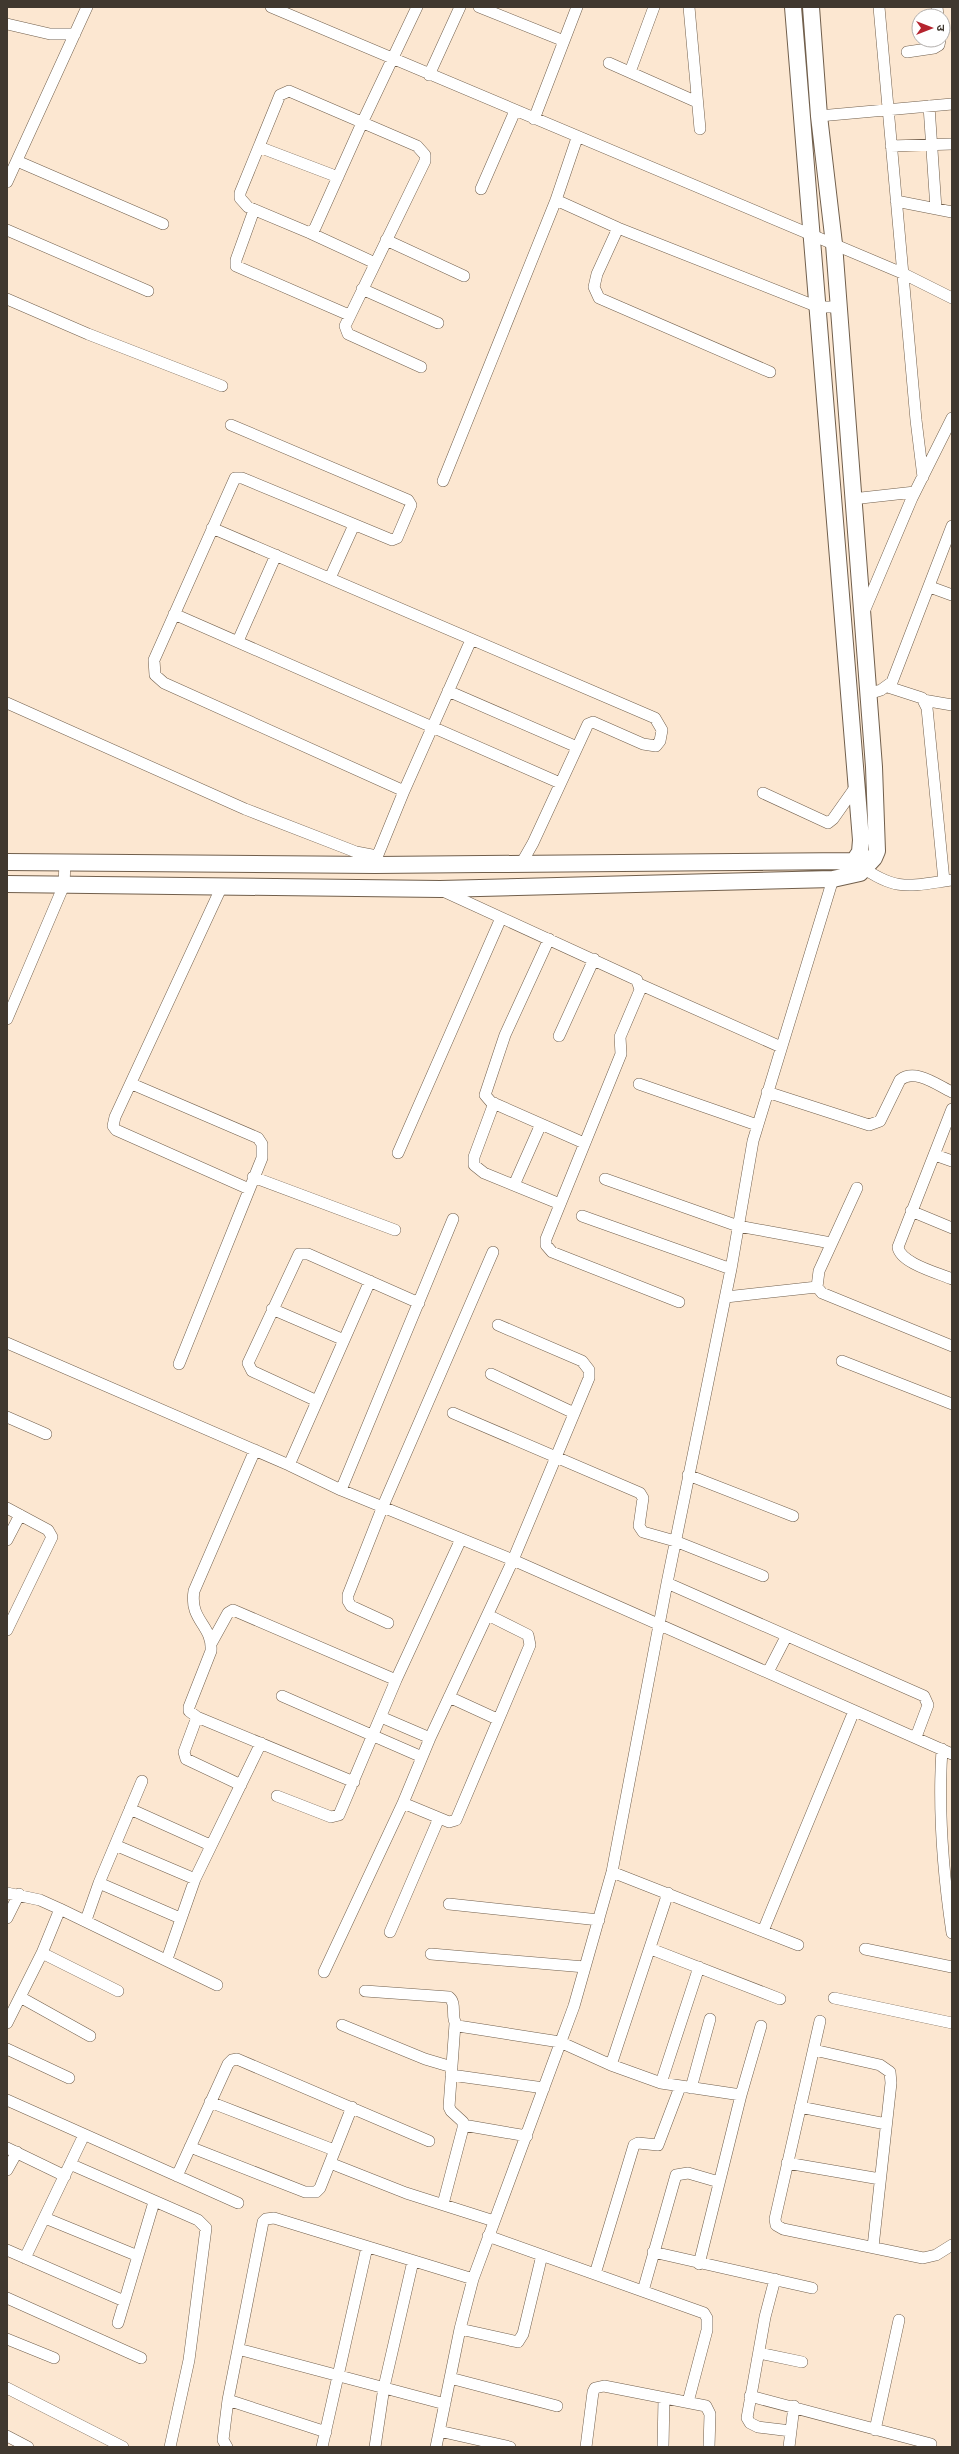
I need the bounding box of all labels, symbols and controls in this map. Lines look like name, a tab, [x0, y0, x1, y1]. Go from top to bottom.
north arrow	[911, 8, 951, 48]
text: उ	[935, 25, 948, 32]

